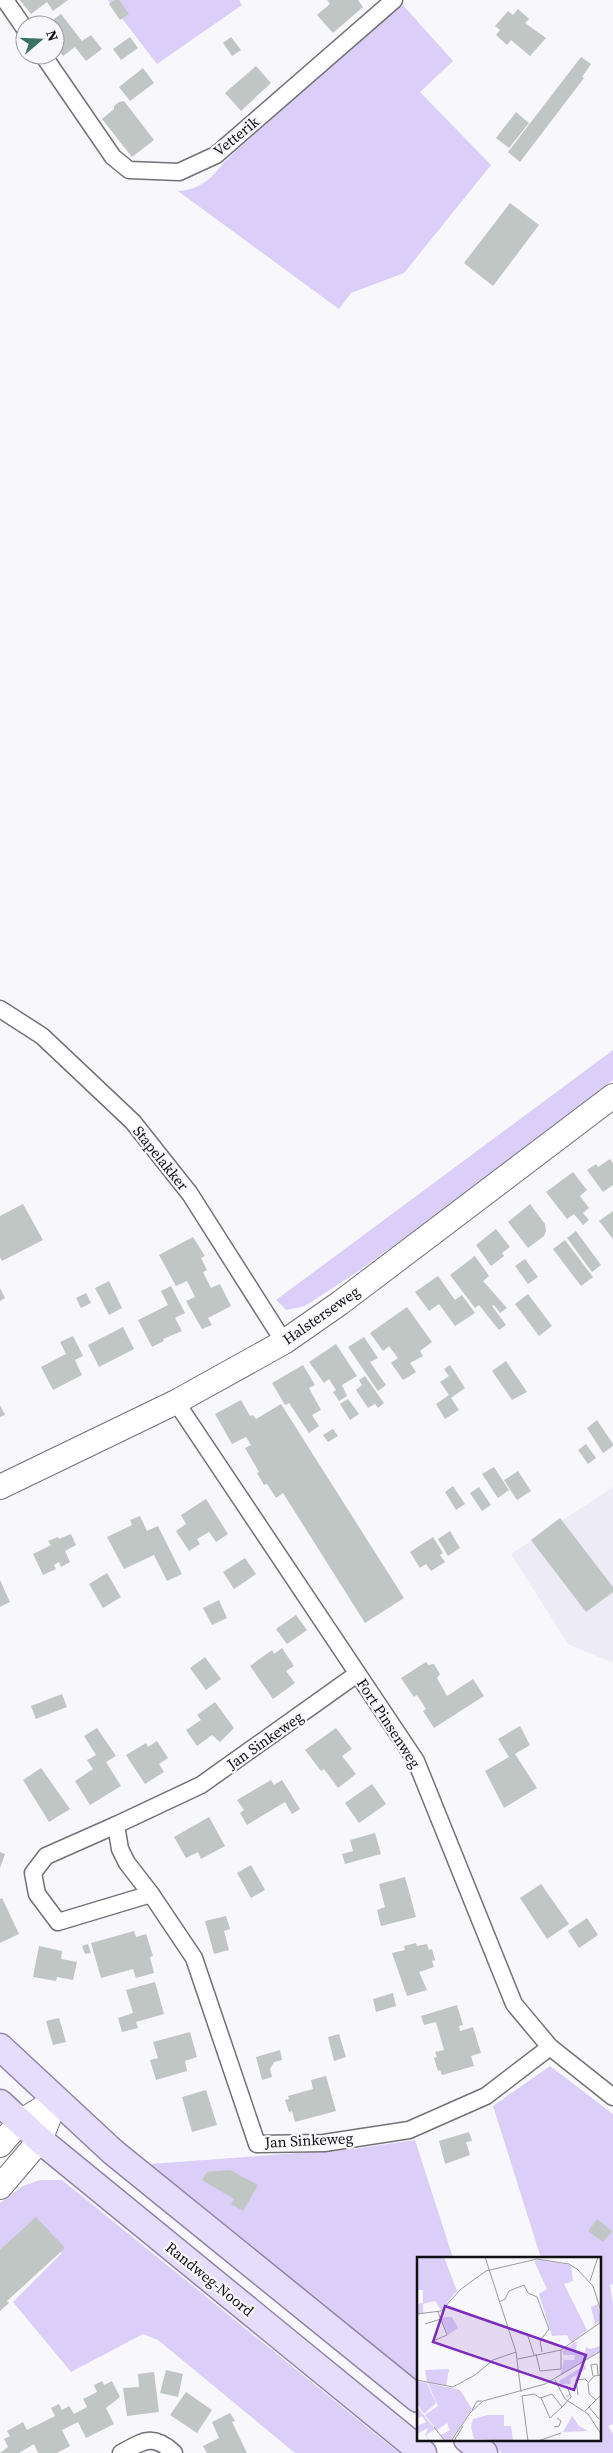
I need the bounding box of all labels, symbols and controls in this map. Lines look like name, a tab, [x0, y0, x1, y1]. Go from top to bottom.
north arrow	[15, 15, 65, 65]
text: N	[41, 28, 63, 44]
street label: Vetterik	[209, 111, 264, 161]
street label: Stapelakker	[128, 1121, 194, 1195]
street label: Halsterseweg	[278, 1281, 364, 1349]
street label: Fort Pinsenweg	[352, 1674, 426, 1772]
street label: Jan Sinkeweg	[222, 1706, 307, 1775]
street label: Jan Sinkeweg	[263, 2127, 354, 2153]
street label: Randweg-Noord	[161, 2237, 259, 2321]
inset map	[417, 2257, 600, 2440]

